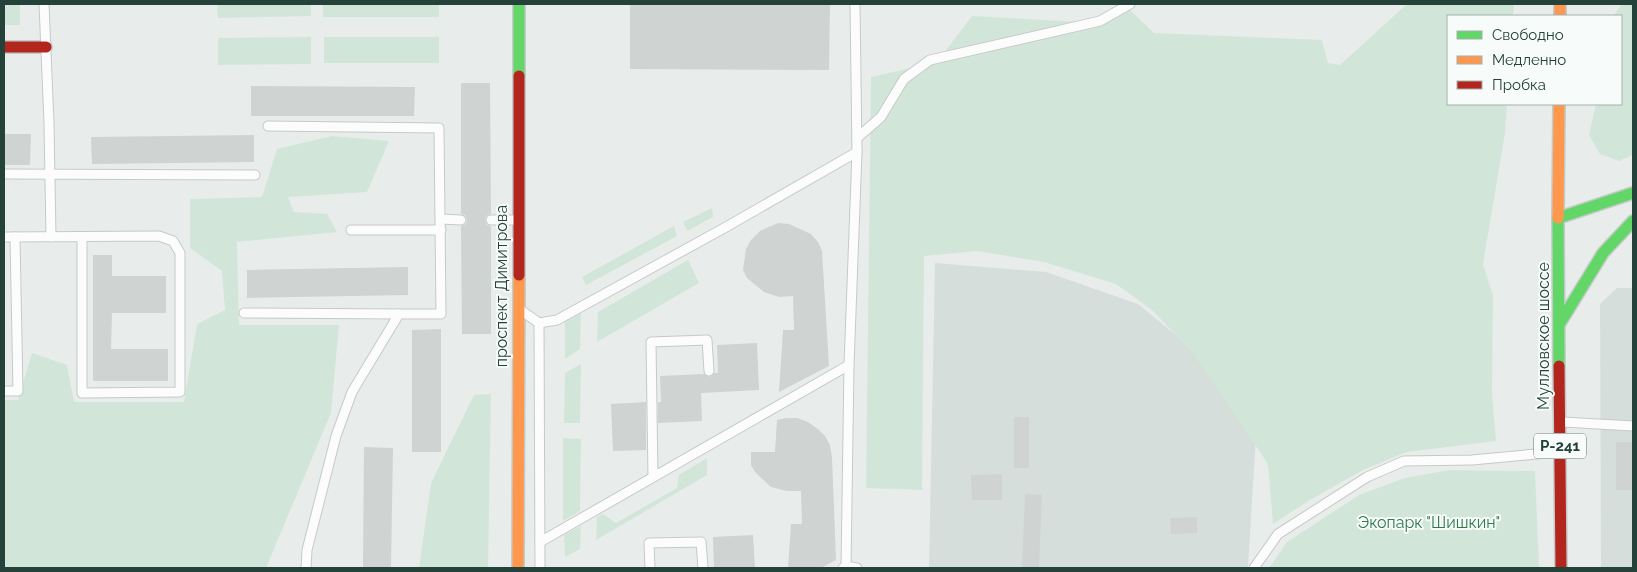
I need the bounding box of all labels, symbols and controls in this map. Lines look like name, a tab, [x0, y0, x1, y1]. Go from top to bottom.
legend	[1447, 15, 1622, 105]
text: Свободно	[1492, 26, 1564, 44]
text: Медленно	[1492, 51, 1566, 69]
text: Пробка	[1492, 76, 1546, 94]
street label: проспект Димитрова	[492, 205, 511, 367]
street label: Мулловское шоссе	[1534, 262, 1553, 410]
road number: Р-241	[1534, 434, 1586, 458]
park label: Экопарк "Шишкин"	[1358, 513, 1500, 532]

